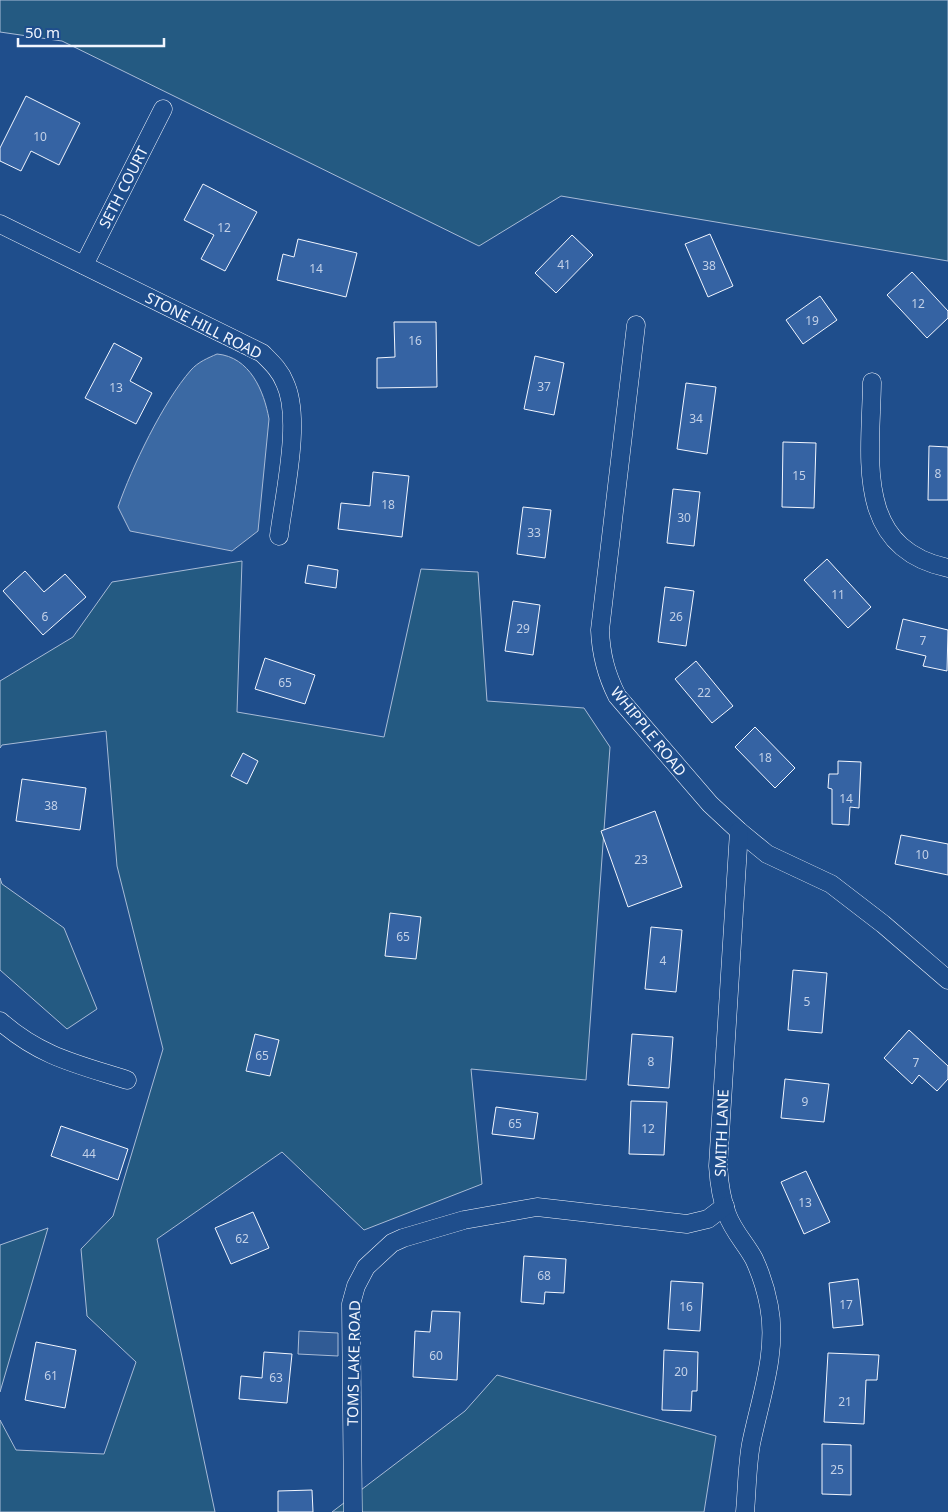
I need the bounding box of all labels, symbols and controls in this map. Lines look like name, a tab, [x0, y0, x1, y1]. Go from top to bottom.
scale bar	[18, 15, 164, 47]
text: 50 m	[25, 22, 60, 42]
house number: 10	[33, 128, 47, 145]
street label: SETH COURT	[94, 142, 153, 231]
house number: 12	[217, 219, 231, 236]
house number: 41	[557, 256, 571, 273]
house number: 38	[702, 257, 716, 274]
house number: 14	[309, 260, 323, 277]
street label: STONE HILL ROAD	[142, 287, 266, 363]
house number: 12	[911, 295, 925, 312]
house number: 19	[805, 312, 819, 329]
house number: 16	[408, 332, 422, 349]
house number: 37	[537, 378, 551, 395]
house number: 13	[109, 379, 123, 396]
house number: 34	[689, 410, 703, 427]
house number: 8	[935, 465, 942, 482]
house number: 15	[792, 467, 806, 484]
house number: 18	[381, 496, 395, 513]
house number: 30	[677, 509, 691, 526]
house number: 33	[527, 524, 541, 541]
house number: 11	[831, 586, 845, 603]
house number: 6	[42, 608, 49, 625]
house number: 26	[669, 608, 683, 625]
house number: 29	[516, 620, 530, 637]
house number: 7	[920, 632, 927, 649]
house number: 65	[278, 674, 292, 691]
street label: WHIPPLE ROAD	[607, 682, 691, 780]
house number: 22	[697, 684, 711, 701]
house number: 18	[758, 749, 772, 766]
house number: 14	[839, 790, 853, 807]
house number: 38	[44, 797, 58, 814]
house number: 10	[915, 846, 929, 863]
house number: 23	[634, 851, 648, 868]
house number: 65	[396, 928, 410, 945]
house number: 4	[660, 952, 667, 969]
house number: 5	[804, 993, 811, 1010]
house number: 65	[255, 1047, 269, 1064]
house number: 8	[648, 1053, 655, 1070]
house number: 7	[913, 1054, 920, 1071]
street label: SMITH LANE	[709, 1089, 733, 1177]
house number: 9	[802, 1093, 809, 1110]
house number: 65	[508, 1115, 522, 1132]
house number: 12	[641, 1120, 655, 1137]
house number: 44	[82, 1145, 96, 1162]
house number: 13	[798, 1194, 812, 1211]
house number: 62	[235, 1230, 249, 1247]
house number: 68	[537, 1267, 551, 1284]
house number: 17	[839, 1296, 853, 1313]
house number: 16	[679, 1298, 693, 1315]
street label: TOMS LAKE ROAD	[342, 1300, 364, 1426]
house number: 60	[429, 1347, 443, 1364]
house number: 20	[674, 1363, 688, 1380]
house number: 61	[44, 1367, 58, 1384]
house number: 63	[269, 1369, 283, 1386]
house number: 21	[838, 1393, 852, 1410]
house number: 25	[830, 1461, 844, 1478]

